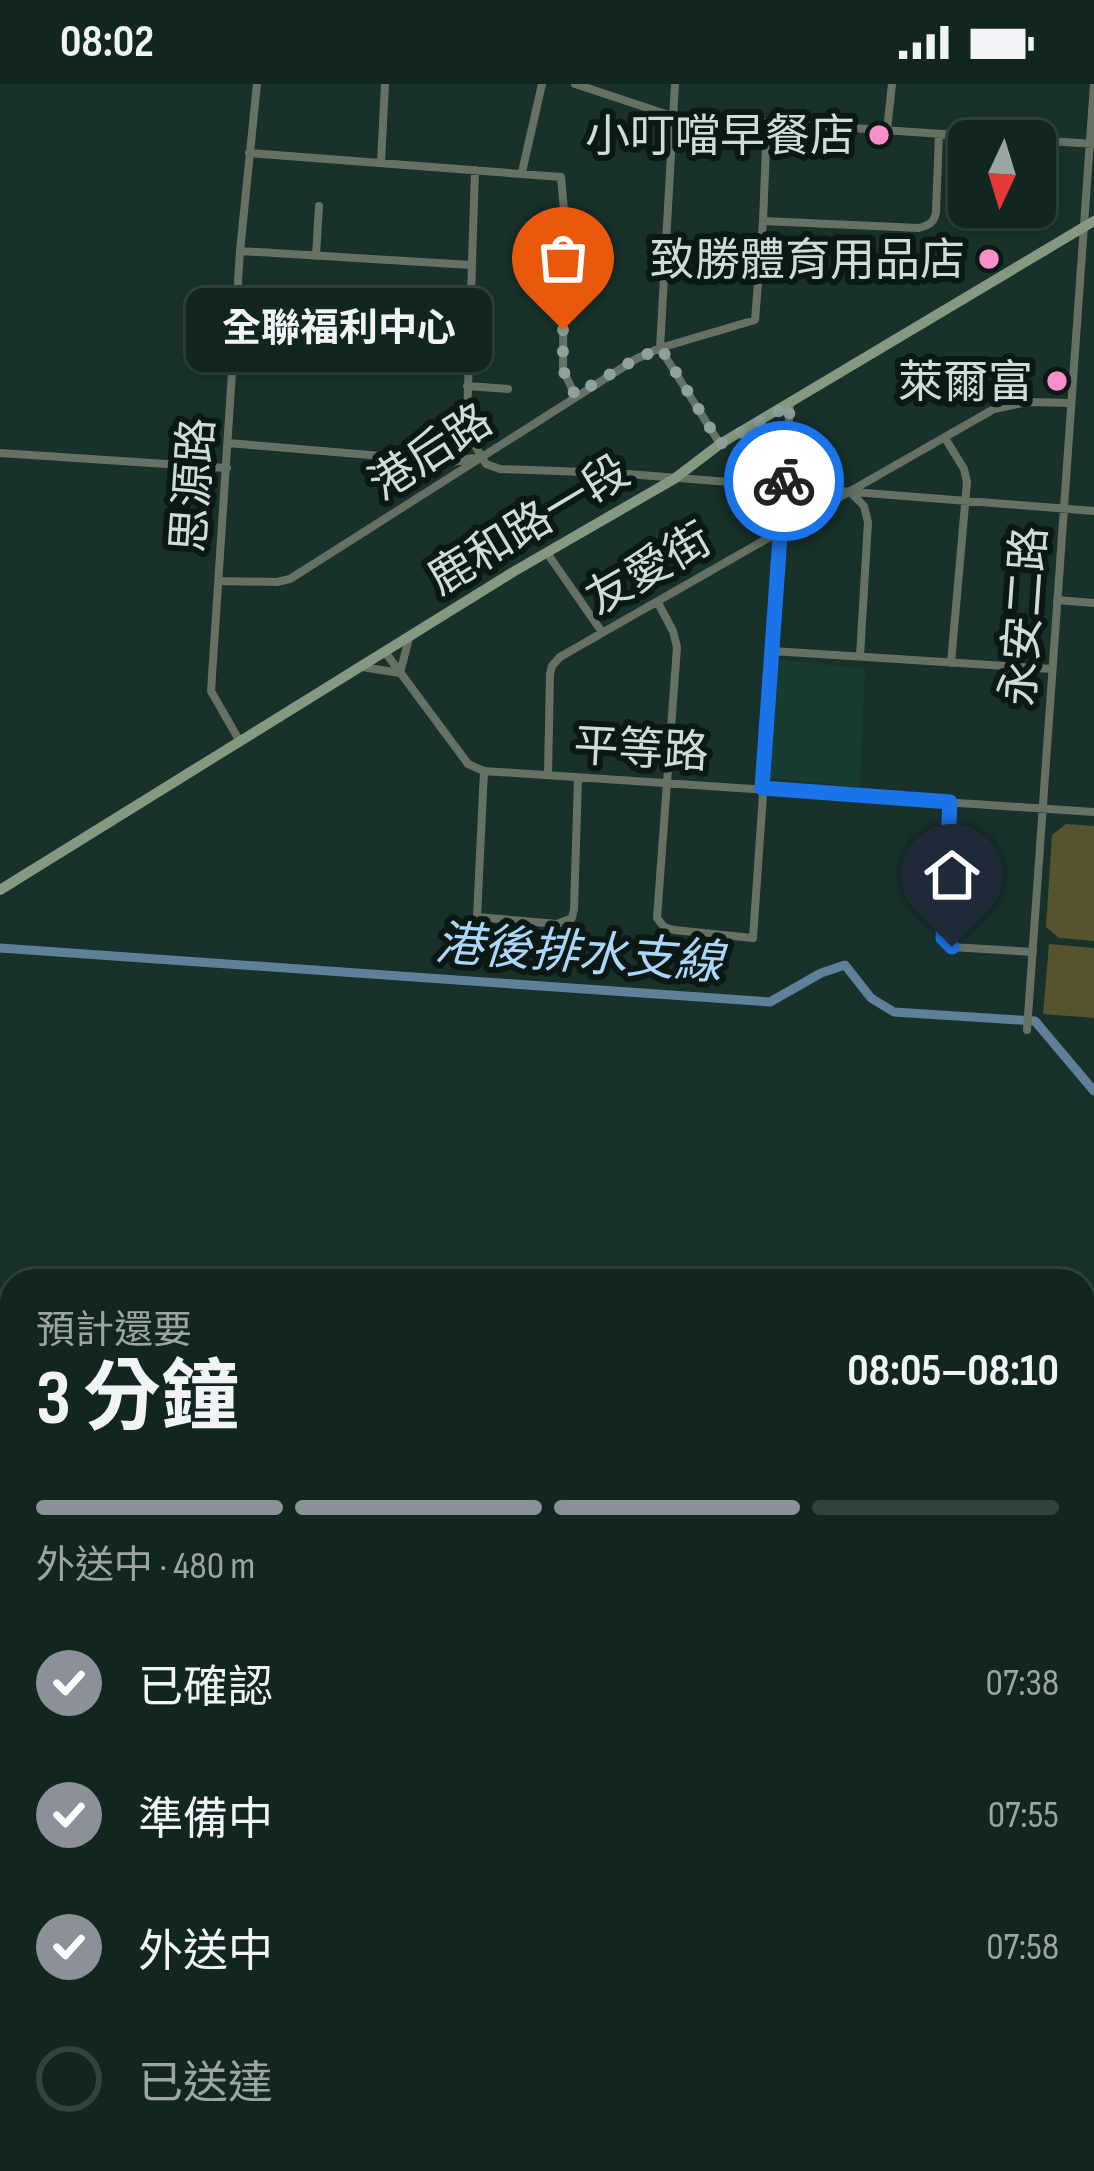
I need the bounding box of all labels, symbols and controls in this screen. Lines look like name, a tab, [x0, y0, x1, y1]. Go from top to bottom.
text: 08:02	[60, 15, 154, 70]
place label: 小叮噹早餐店	[585, 110, 855, 165]
north arrow	[948, 120, 1056, 228]
map controls	[948, 120, 1056, 228]
marker: 小叮噹早餐店	[866, 122, 892, 148]
pin	[512, 207, 614, 330]
icon: bag	[530, 225, 596, 291]
place label: 致勝體育用品店	[650, 234, 965, 289]
marker: 致勝體育用品店	[976, 246, 1002, 272]
callout: 全聯福利中心	[185, 288, 491, 372]
text: 全聯福利中心	[222, 306, 456, 353]
place label: 萊爾富	[898, 356, 1033, 411]
marker: 萊爾富	[1044, 368, 1070, 394]
street label: 港后路	[360, 393, 503, 513]
street label: 思源路	[162, 416, 227, 554]
courier	[724, 421, 844, 541]
street label: 鹿和路一段	[419, 445, 640, 608]
icon: bike	[751, 448, 817, 514]
street label: 友愛街	[577, 513, 721, 628]
street label: 永安二路	[992, 524, 1059, 708]
street label: 平等路	[572, 720, 710, 781]
pin	[901, 824, 1003, 947]
icon: home	[919, 842, 985, 908]
water label: 港後排水支線	[433, 916, 729, 993]
text: 預計還要	[36, 1308, 192, 1355]
text: 08:05–08:10	[847, 1344, 1059, 1399]
text: 3 分鐘	[36, 1353, 239, 1446]
text: 外送中 · 480 m	[36, 1543, 255, 1590]
icon: check	[36, 1650, 102, 1716]
text: 07:38	[986, 1660, 1059, 1707]
text: 已確認	[138, 1661, 273, 1716]
icon: check	[36, 1782, 102, 1848]
text: 07:55	[988, 1792, 1059, 1839]
text: 準備中	[138, 1793, 273, 1848]
icon: check	[36, 1914, 102, 1980]
text: 07:58	[986, 1924, 1059, 1971]
text: 外送中	[138, 1925, 273, 1980]
text: 已送達	[138, 2057, 273, 2112]

